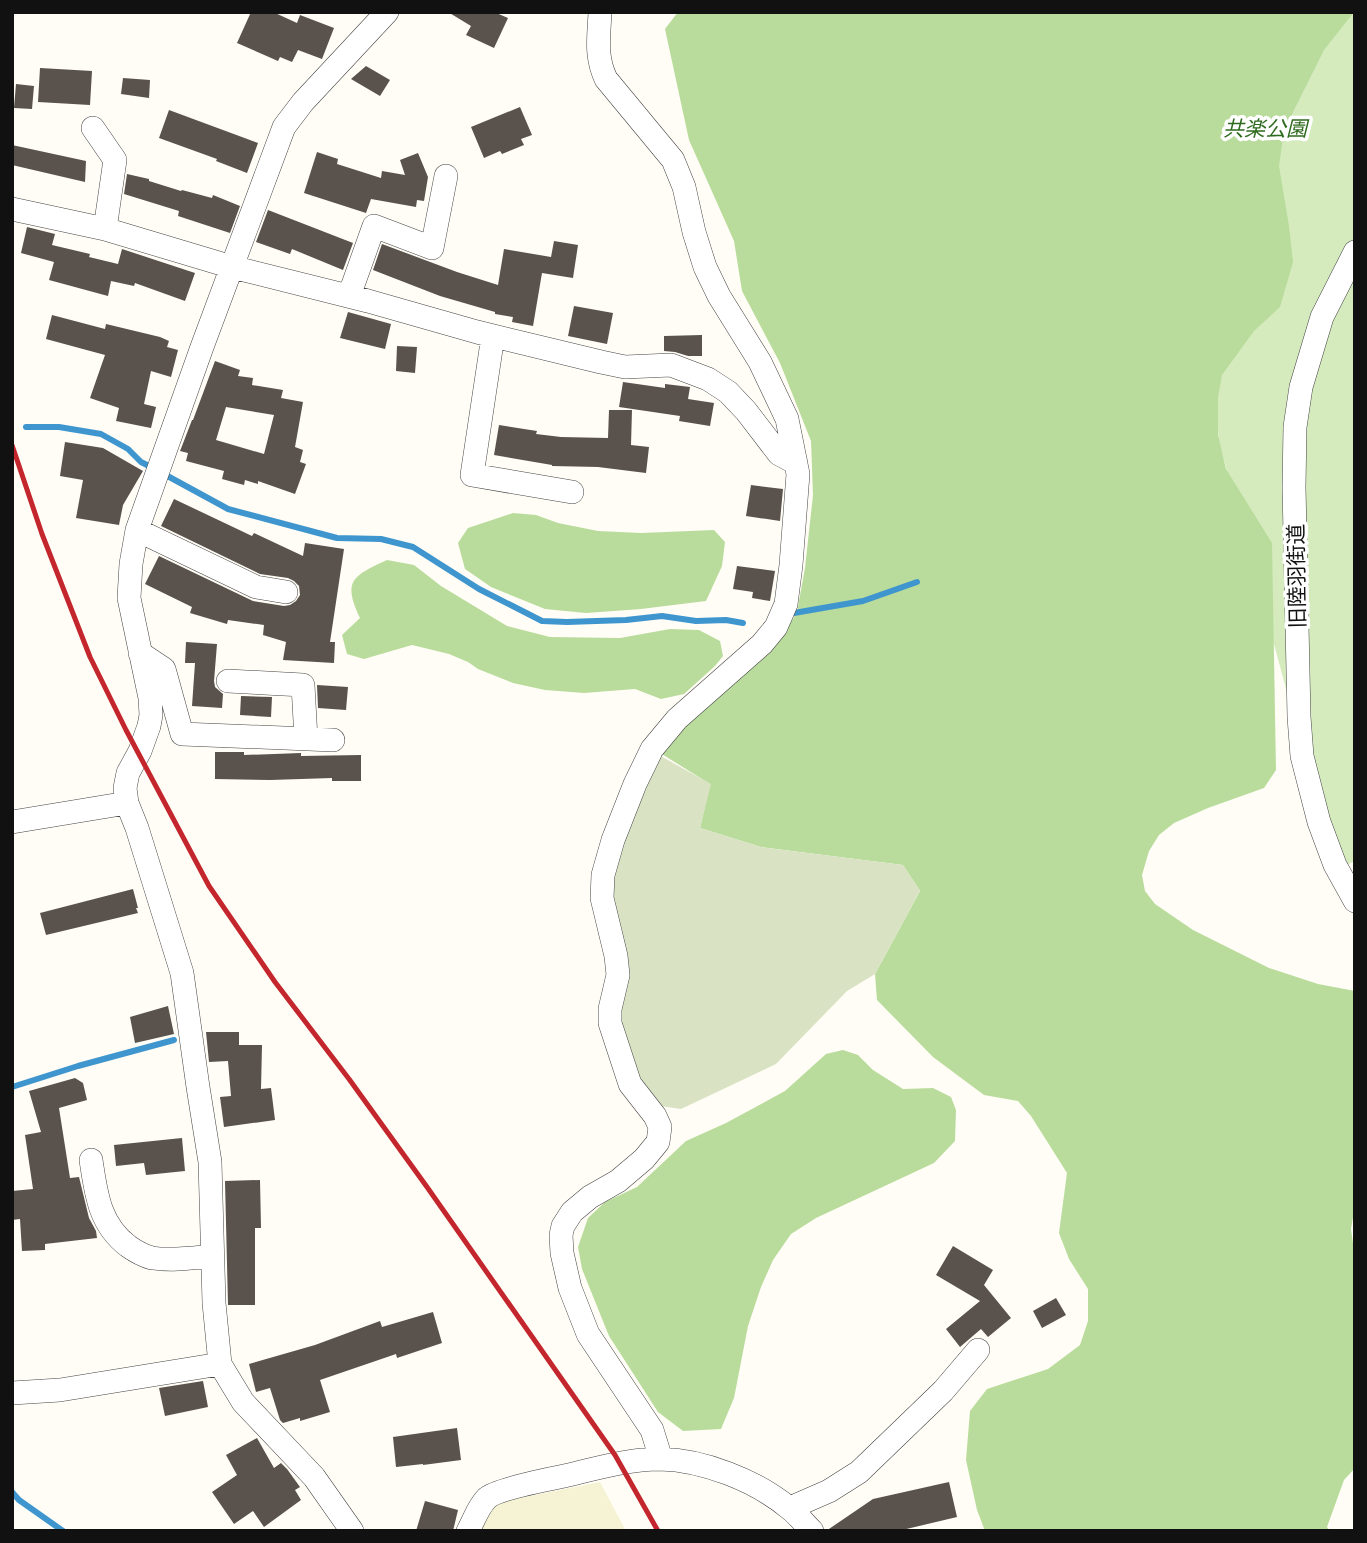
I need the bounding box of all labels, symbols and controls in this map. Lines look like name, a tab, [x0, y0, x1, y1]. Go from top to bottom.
park label: 共楽公園	[1223, 117, 1310, 141]
street label: 旧陸羽街道	[1284, 523, 1310, 629]

